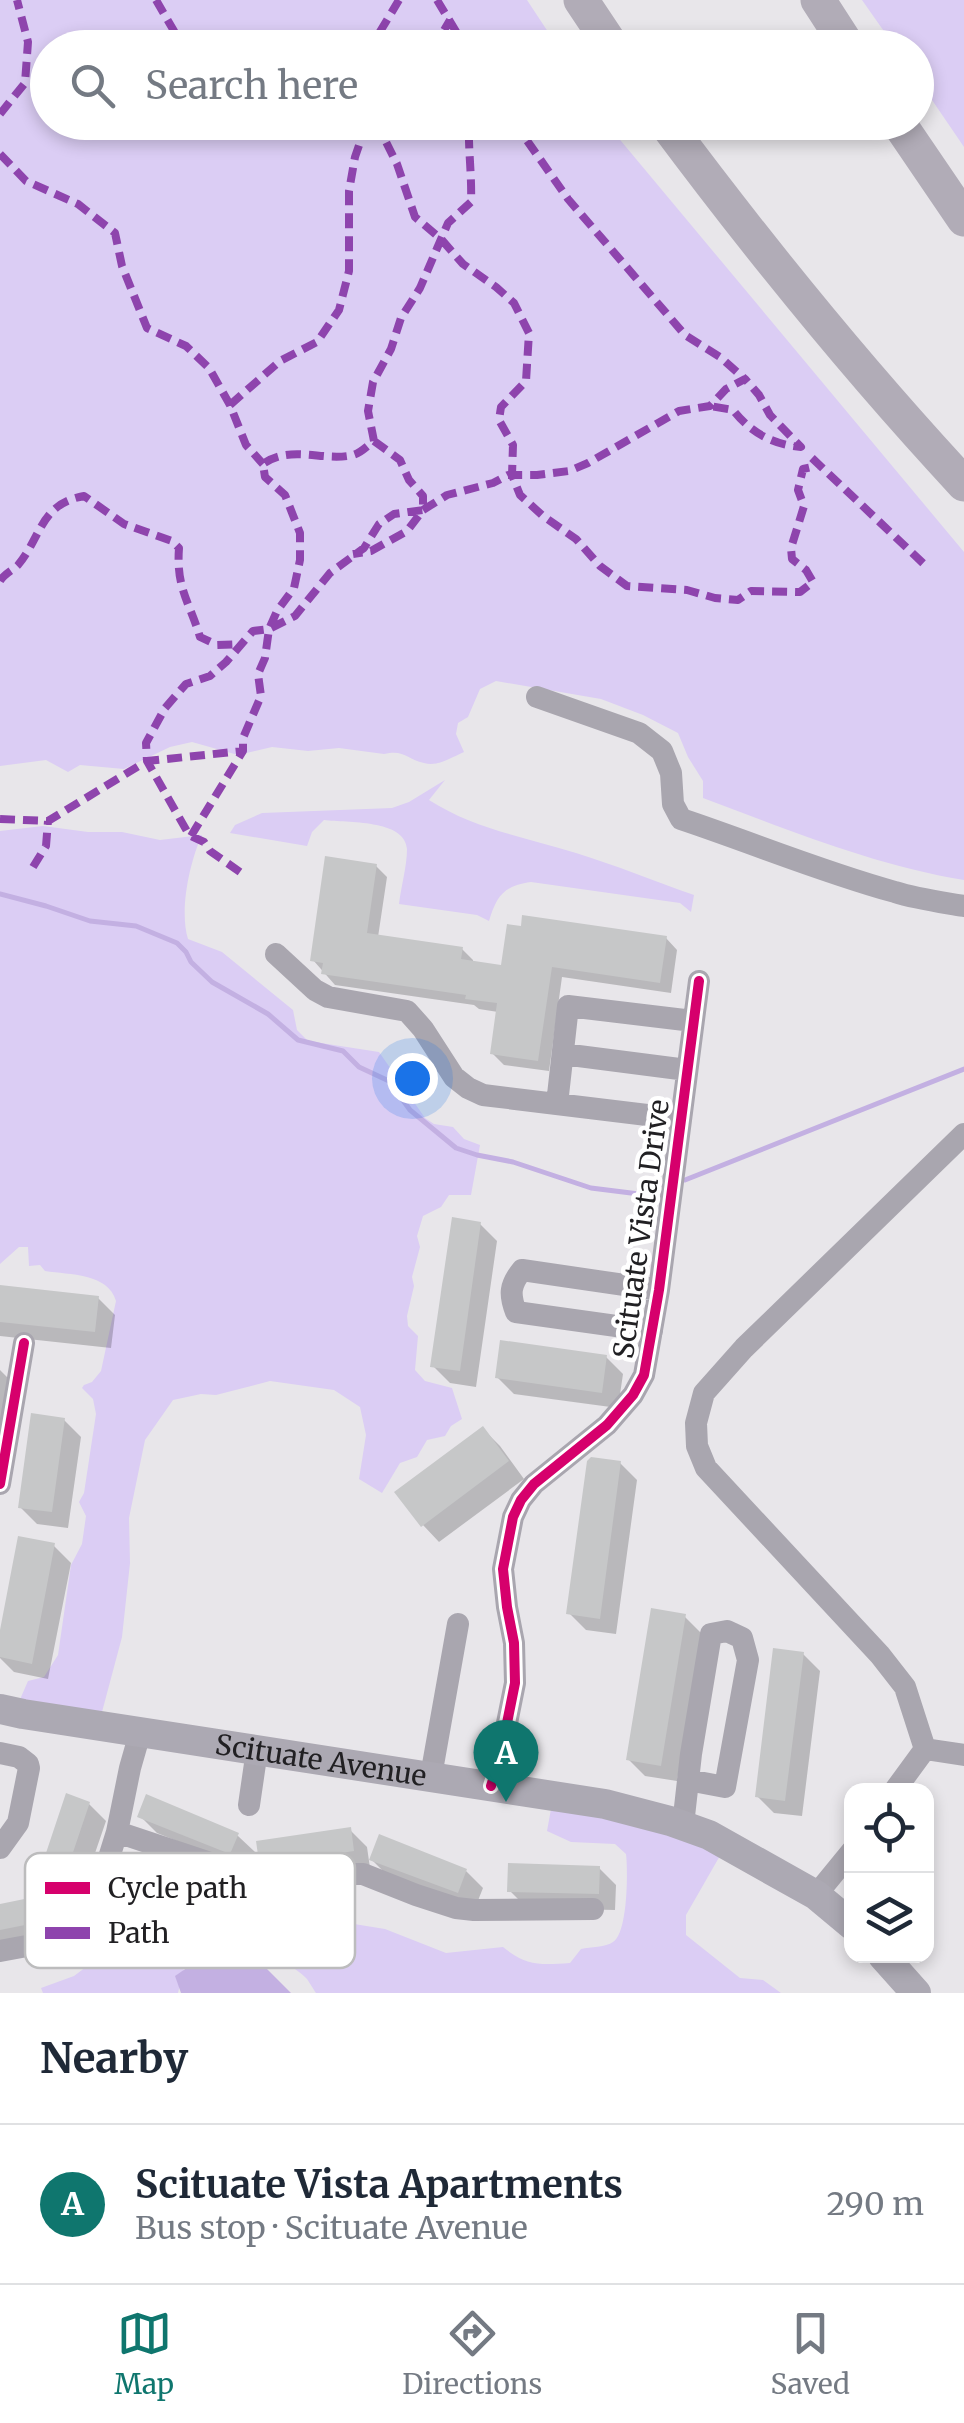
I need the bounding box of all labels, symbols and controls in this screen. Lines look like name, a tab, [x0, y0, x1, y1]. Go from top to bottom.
search box	[30, 30, 934, 140]
icon: search	[65, 58, 120, 113]
text: Search here	[145, 62, 358, 109]
your location	[387, 1053, 438, 1104]
street label: Scituate Vista Drive	[605, 1097, 677, 1361]
pin: A	[474, 1720, 538, 1802]
street label: Scituate Avenue	[213, 1726, 429, 1794]
map controls	[844, 1783, 934, 1963]
button: locate	[844, 1783, 934, 1873]
legend	[25, 1853, 355, 1968]
text: Cycle path	[108, 1870, 247, 1906]
button: layers	[844, 1873, 934, 1963]
text: Path	[108, 1915, 170, 1951]
text: Nearby	[40, 2032, 188, 2084]
text: Scituate Vista Apartments	[135, 2161, 623, 2208]
text: A	[61, 2184, 84, 2224]
text: 290 m	[826, 2184, 924, 2224]
text: Bus stop · Scituate Avenue	[135, 2208, 528, 2248]
tab: Map	[114, 2306, 174, 2402]
tab: Directions	[402, 2306, 542, 2402]
tab: Saved	[770, 2306, 850, 2402]

